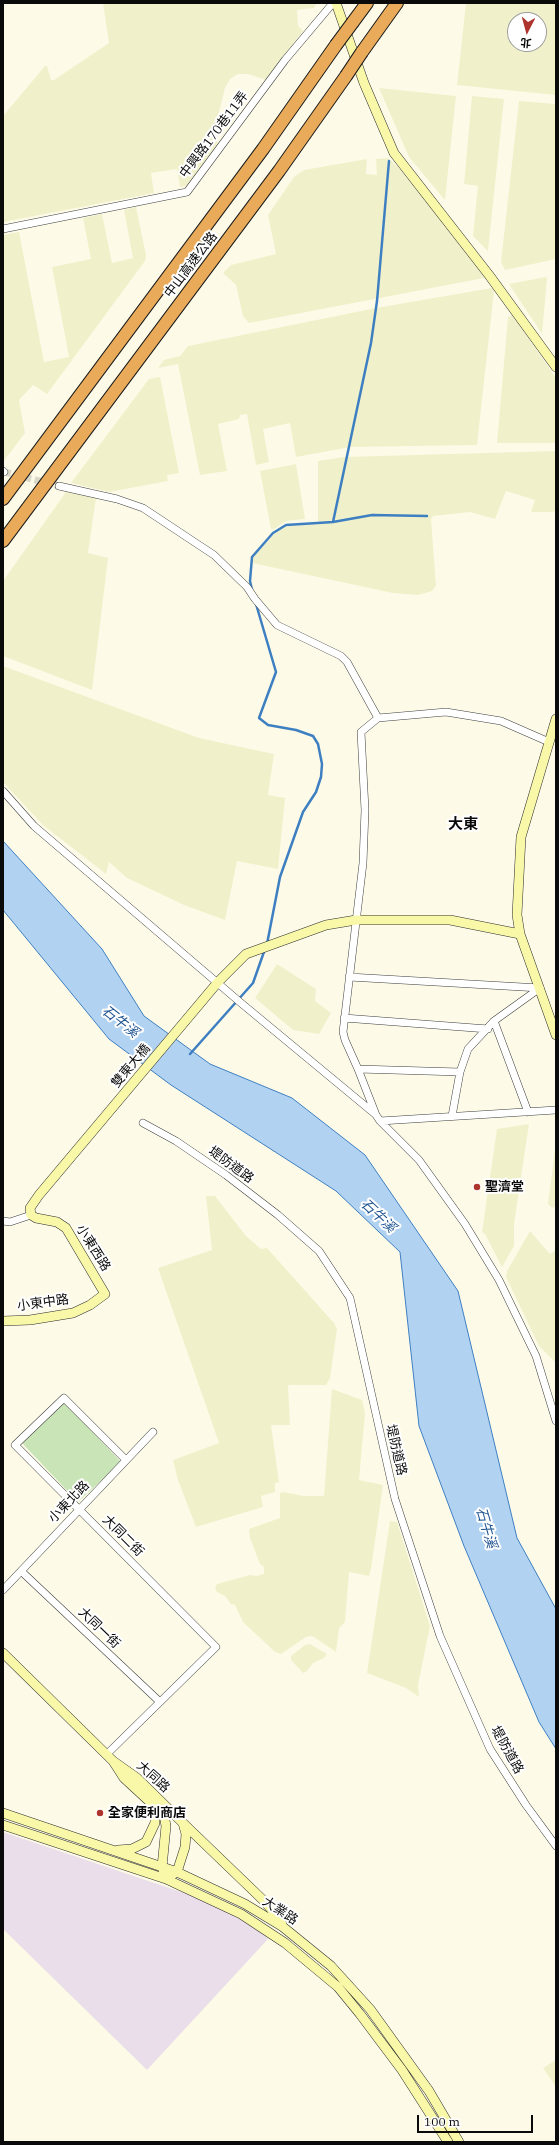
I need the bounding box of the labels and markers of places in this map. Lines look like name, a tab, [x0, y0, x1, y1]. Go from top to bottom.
place label: 聖濟堂	[485, 1179, 524, 1195]
marker: 聖濟堂	[472, 1182, 482, 1192]
place label: 全家便利商店	[108, 1805, 186, 1821]
marker: 全家便利商店	[95, 1808, 105, 1818]

